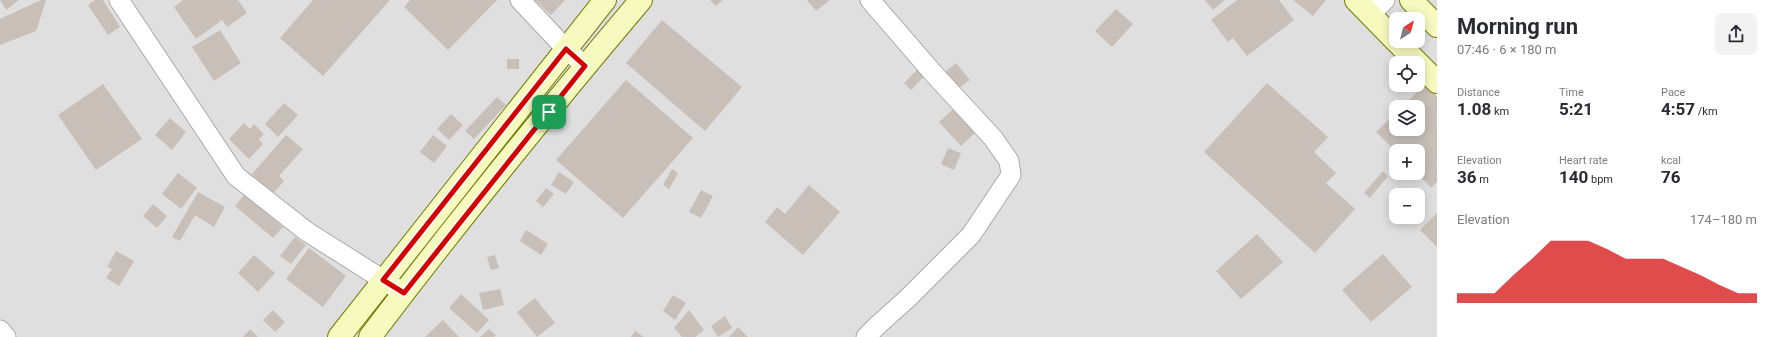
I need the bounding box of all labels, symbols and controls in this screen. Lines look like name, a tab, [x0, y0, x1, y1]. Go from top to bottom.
north arrow	[1389, 12, 1425, 48]
map controls	[1389, 12, 1425, 224]
button: share	[1715, 13, 1757, 55]
text: Morning run	[1457, 14, 1578, 39]
text: 07:46 · 6 × 180 m	[1457, 42, 1556, 57]
button: locate	[1389, 56, 1425, 92]
text: Distance	[1457, 86, 1500, 99]
text: Time	[1559, 86, 1584, 99]
text: Pace	[1661, 86, 1685, 99]
pin	[532, 95, 566, 129]
text: 1.08	[1457, 99, 1491, 119]
text: 5:21	[1559, 99, 1593, 119]
text: 4:57	[1661, 99, 1695, 119]
button: layers	[1389, 100, 1425, 136]
icon: arrive	[538, 101, 560, 123]
text: km	[1491, 105, 1509, 118]
text: /km	[1695, 105, 1718, 118]
button: +	[1389, 144, 1425, 180]
text: Elevation	[1457, 154, 1502, 167]
text: Heart rate	[1559, 154, 1608, 167]
text: kcal	[1661, 154, 1681, 167]
text: 36	[1457, 167, 1477, 187]
text: 140	[1559, 167, 1588, 187]
text: 76	[1661, 167, 1681, 187]
text: m	[1477, 173, 1489, 186]
text: bpm	[1588, 173, 1613, 186]
button: −	[1389, 188, 1425, 224]
text: Elevation	[1457, 212, 1510, 227]
text: 174–180 m	[1690, 212, 1757, 227]

